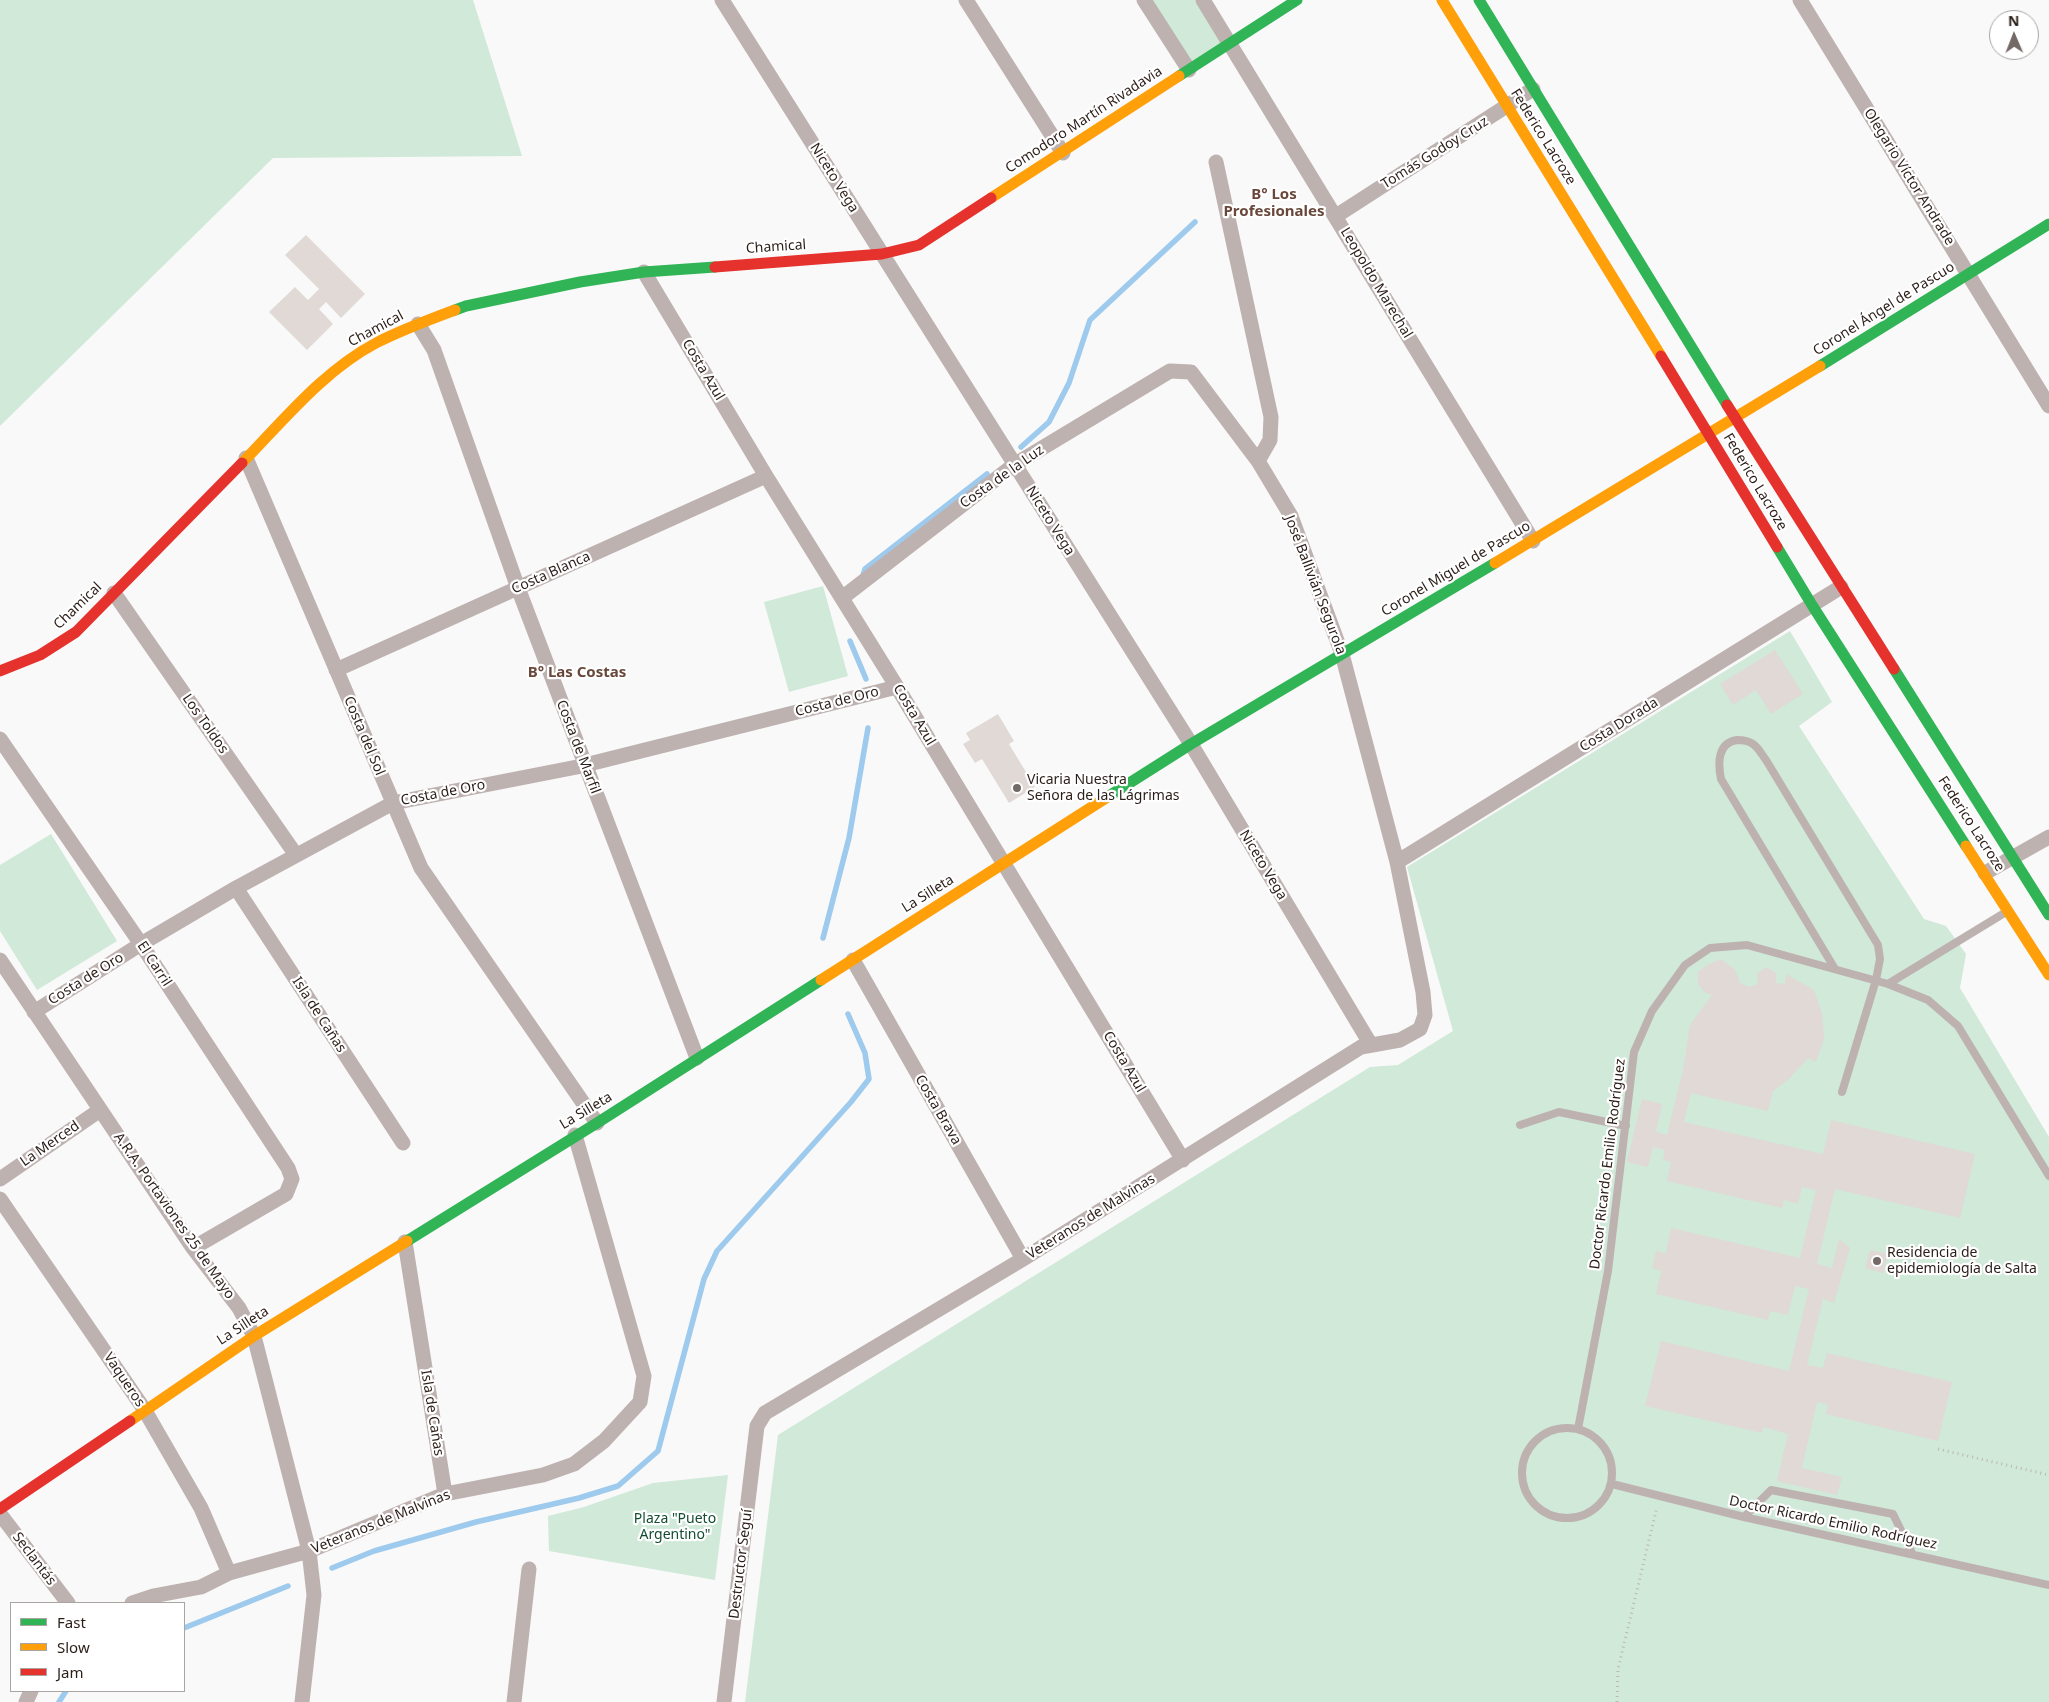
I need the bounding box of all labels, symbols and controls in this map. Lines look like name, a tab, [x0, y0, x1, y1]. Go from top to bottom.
north arrow	[1989, 10, 2039, 60]
text: N	[2008, 11, 2020, 30]
street label: Comodoro Martín Rivadavia	[1003, 63, 1165, 177]
street label: Federico Lacroze	[1507, 86, 1579, 188]
street label: Olegario Víctor Andrade	[1860, 105, 1958, 249]
street label: Tomás Godoy Cruz	[1379, 113, 1491, 193]
street label: Niceto Vega	[806, 140, 862, 216]
district label: B° Los Profesionales	[1224, 186, 1324, 221]
street label: Leopoldo Marechal	[1336, 225, 1416, 341]
street label: Chamical	[745, 237, 807, 257]
street label: Coronel Ángel de Pascuo	[1810, 259, 1958, 359]
street label: Chamical	[345, 307, 407, 351]
street label: Costa Azul	[678, 336, 728, 404]
street label: Federico Lacroze	[1719, 430, 1791, 534]
street label: Costa de la Luz	[957, 442, 1047, 512]
street label: Niceto Vega	[1022, 483, 1078, 559]
street label: José Ballivián Segurola	[1281, 513, 1349, 657]
street label: Coronel Miguel de Pascuo	[1378, 518, 1534, 620]
street label: Costa Blanca	[509, 548, 593, 598]
street label: Chamical	[50, 579, 106, 633]
district label: B° Las Costas	[528, 664, 626, 682]
street label: Costa Azul	[889, 681, 939, 749]
street label: Costa de Oro	[793, 683, 881, 721]
street label: Los Toldos	[178, 691, 232, 757]
street label: Costa del Sol	[340, 694, 388, 778]
street label: Costa Dorada	[1577, 694, 1661, 756]
street label: Costa de Marfil	[552, 698, 604, 796]
place label: Vicaria Nuestra Señora de las Lágrimas	[1027, 772, 1180, 804]
street label: Federico Lacroze	[1934, 773, 2008, 875]
street label: Costa de Oro	[399, 777, 487, 809]
marker: Vicaria Nuestra Señora de las Lágrimas	[1011, 782, 1023, 794]
street label: Niceto Vega	[1236, 827, 1290, 903]
street label: La Silleta	[899, 871, 957, 917]
street label: El Carril	[133, 938, 175, 990]
street label: Costa de Oro	[45, 949, 127, 1009]
street label: Isla de Cañas	[288, 974, 350, 1056]
street label: Costa Azul	[1099, 1028, 1149, 1096]
street label: Doctor Ricardo Emilio Rodríguez	[1587, 1058, 1629, 1270]
street label: Costa Brava	[911, 1072, 965, 1148]
street label: La Silleta	[557, 1089, 615, 1133]
street label: La Merced	[17, 1118, 83, 1170]
street label: A.R.A. Portaviones 25 de Mayo	[110, 1130, 238, 1302]
street label: Veteranos de Malvinas	[1024, 1171, 1158, 1263]
place label: Residencia de epidemiología de Salta	[1887, 1245, 2037, 1278]
marker: Residencia de epidemiología de Salta	[1871, 1255, 1883, 1267]
street label: La Silleta	[214, 1303, 272, 1349]
street label: Vaqueros	[100, 1350, 148, 1410]
street label: Isla de Cañas	[417, 1369, 447, 1457]
street label: Veteranos de Malvinas	[309, 1486, 453, 1558]
street label: Doctor Ricardo Emilio Rodríguez	[1728, 1493, 1938, 1553]
street label: Destructor Seguí	[726, 1508, 756, 1620]
park label: Plaza "Pueto Argentino"	[634, 1511, 716, 1544]
street label: Seclantás	[9, 1529, 59, 1589]
legend	[10, 1602, 185, 1692]
text: Fast	[57, 1612, 86, 1632]
text: Slow	[57, 1637, 90, 1657]
text: Jam	[57, 1662, 84, 1682]

